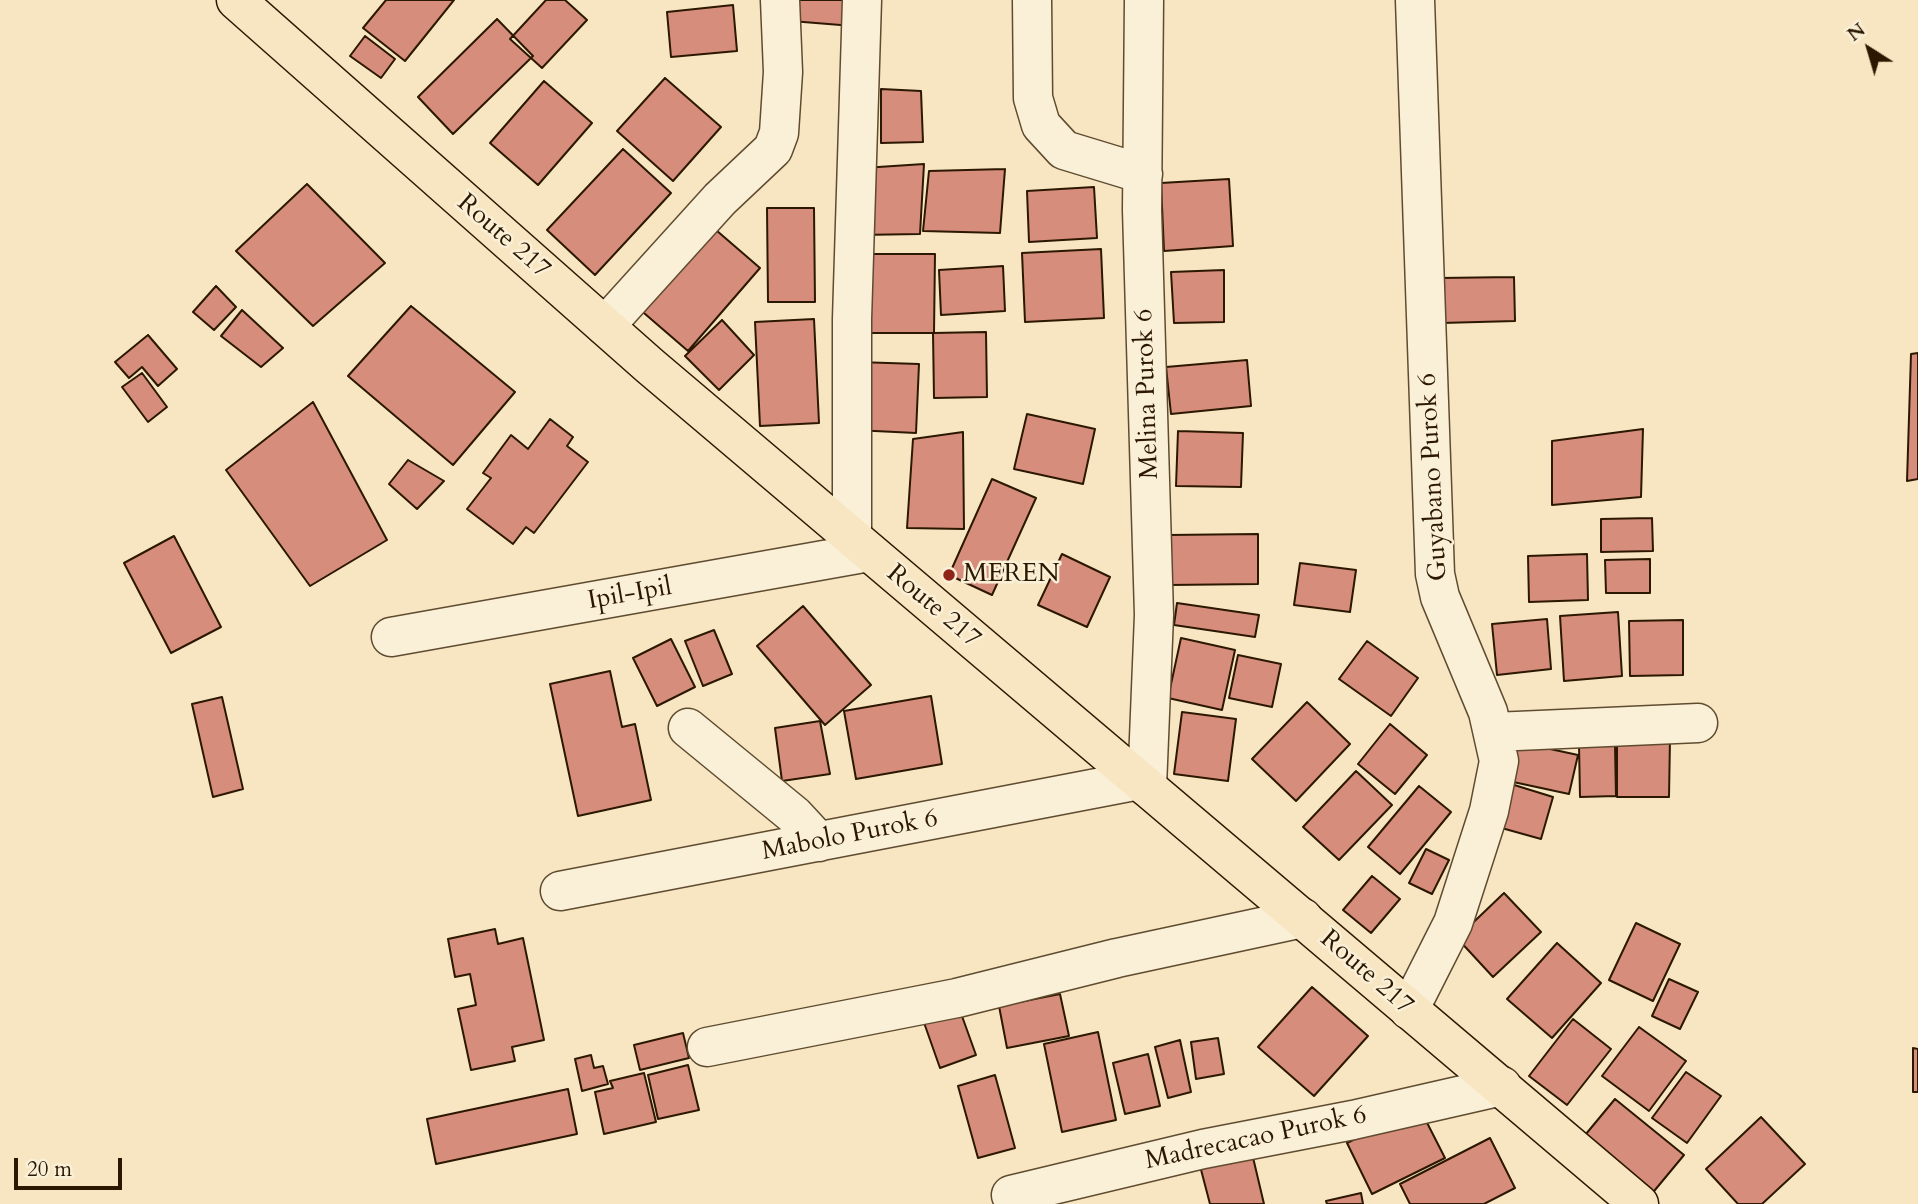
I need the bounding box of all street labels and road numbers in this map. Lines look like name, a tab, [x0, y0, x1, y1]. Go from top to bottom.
street label: Route 217	[450, 188, 556, 286]
street label: Melina Purok 6	[1129, 308, 1167, 480]
street label: Guyabano Purok 6	[1413, 372, 1455, 582]
street label: Route 217	[880, 559, 986, 655]
street label: Ipil-Ipil	[586, 572, 674, 618]
street label: Mabolo Purok 6	[759, 804, 941, 868]
street label: Route 217	[1313, 924, 1419, 1022]
street label: Madrecacao Purok 6	[1142, 1100, 1370, 1178]

